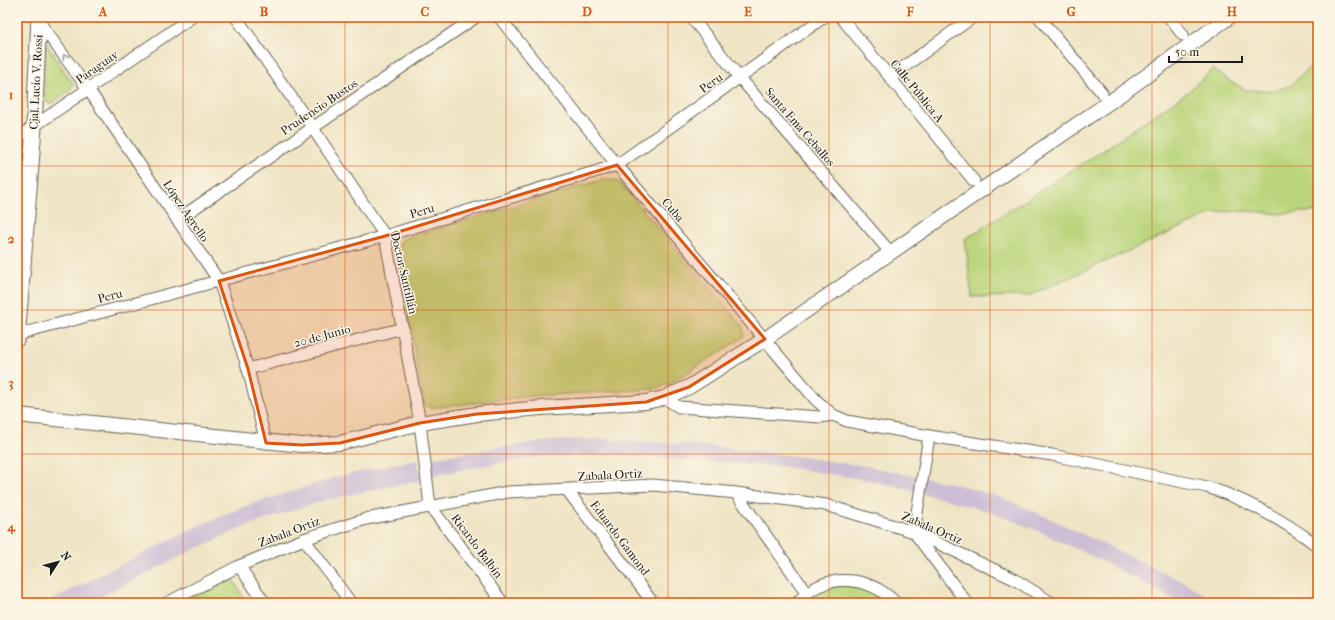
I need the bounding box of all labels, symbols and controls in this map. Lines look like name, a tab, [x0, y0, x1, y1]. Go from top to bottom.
text: A	[98, 4, 108, 19]
text: B	[260, 4, 269, 19]
text: C	[421, 4, 430, 19]
text: D	[582, 4, 592, 19]
text: E	[744, 4, 752, 19]
text: F	[906, 4, 914, 19]
text: G	[1066, 4, 1076, 19]
text: H	[1227, 4, 1238, 19]
street label: Cjal. Lucio V. Rossi	[27, 34, 46, 130]
scale bar	[1169, 38, 1242, 64]
text: 50 m	[1175, 45, 1199, 59]
street label: Paraguay	[73, 47, 121, 87]
one-way arrow	[63, 55, 70, 62]
street label: Calle Pública A	[887, 57, 947, 125]
street label: Peru	[697, 70, 725, 96]
street label: Prudencio Bustos	[278, 76, 361, 138]
street label: Santa Ema Ceballos	[762, 85, 838, 170]
text: 1	[9, 87, 14, 102]
street label: López Agrello	[160, 177, 212, 245]
street label: Cuba	[659, 195, 687, 225]
street label: Peru	[408, 201, 436, 221]
street label: Doctor Santillán	[388, 230, 420, 316]
text: 2	[8, 231, 15, 246]
street label: Peru	[96, 286, 124, 306]
street label: 20 de Junio	[292, 322, 352, 350]
text: 3	[8, 375, 14, 391]
street label: Zabala Ortiz	[577, 466, 643, 484]
street label: Eduardo Gamond	[587, 498, 653, 578]
street label: Zabala Ortiz	[899, 509, 965, 547]
street label: Ricardo Balbín	[448, 511, 506, 581]
street label: Zabala Ortiz	[256, 514, 322, 550]
text: 4	[6, 519, 16, 535]
north arrow	[38, 542, 78, 582]
text: N	[58, 549, 74, 564]

